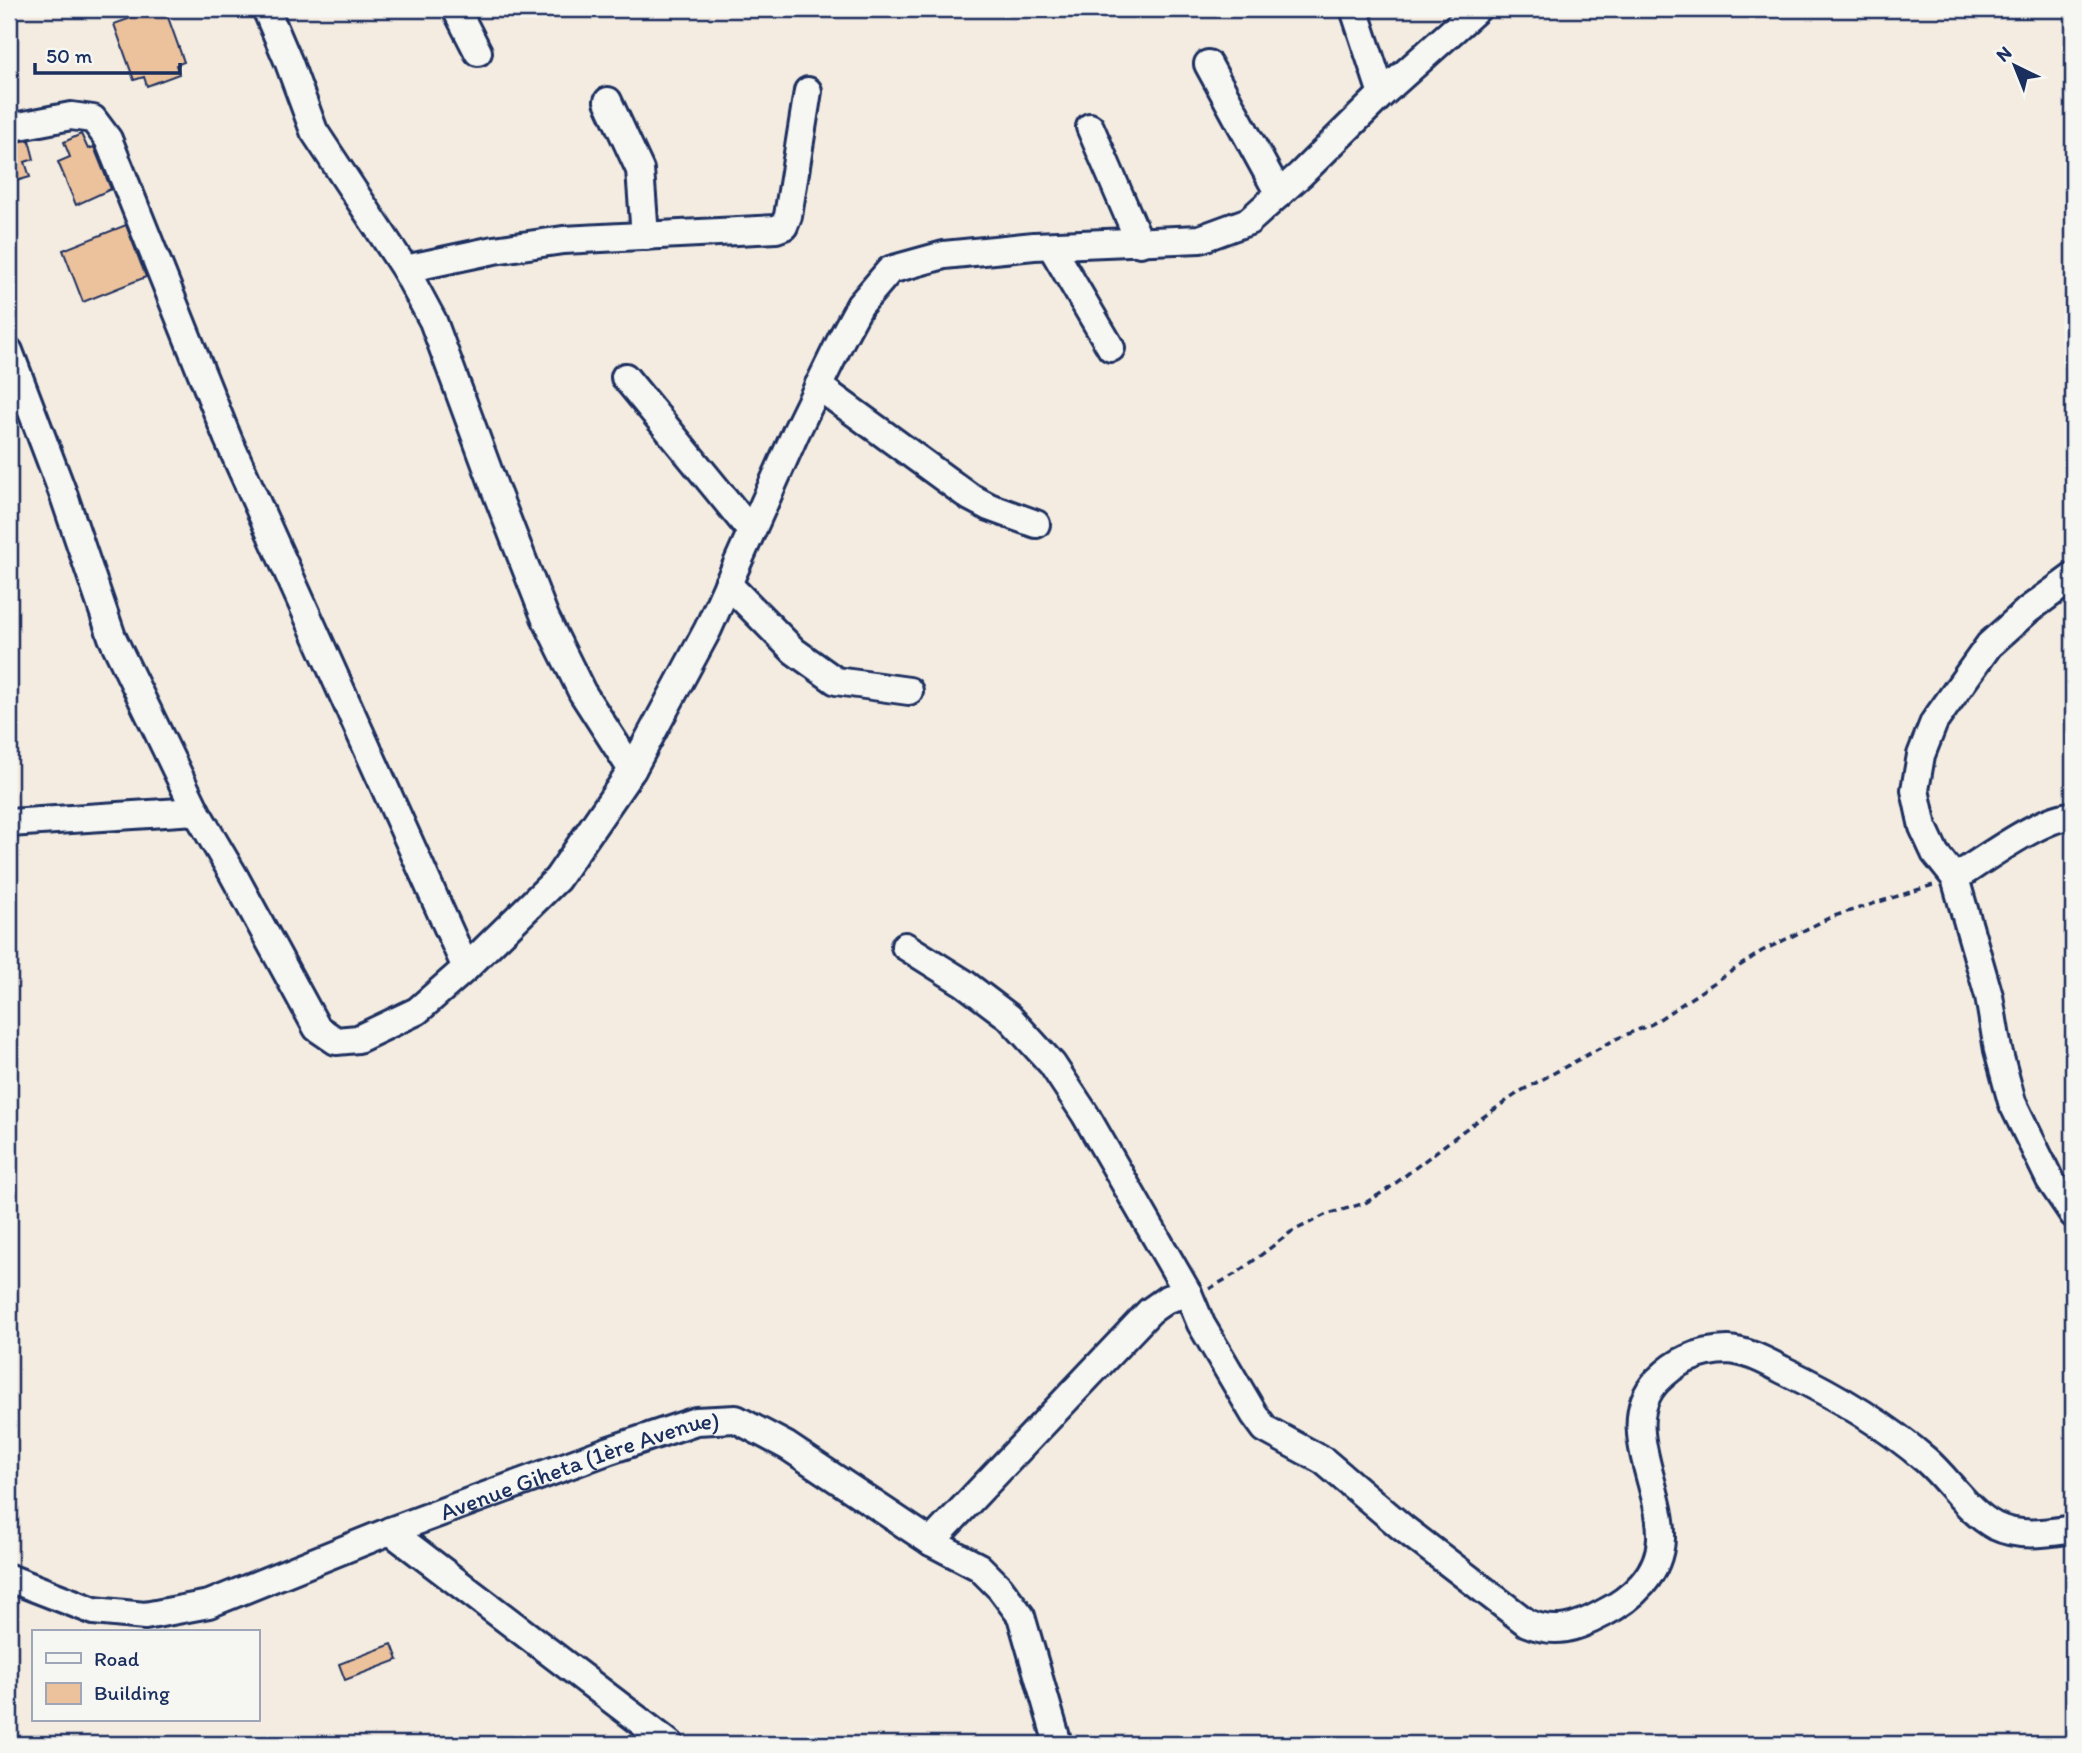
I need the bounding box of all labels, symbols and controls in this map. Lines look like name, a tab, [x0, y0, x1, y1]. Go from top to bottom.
scale bar	[35, 32, 180, 76]
north arrow	[1980, 32, 2050, 102]
text: N	[1991, 41, 2016, 67]
text: 50 m	[46, 43, 93, 68]
street label: Avenue Giheta (1ère Avenue)	[436, 1405, 720, 1526]
legend	[32, 1630, 259, 1722]
text: Road	[94, 1646, 140, 1671]
text: Building	[94, 1680, 170, 1705]

